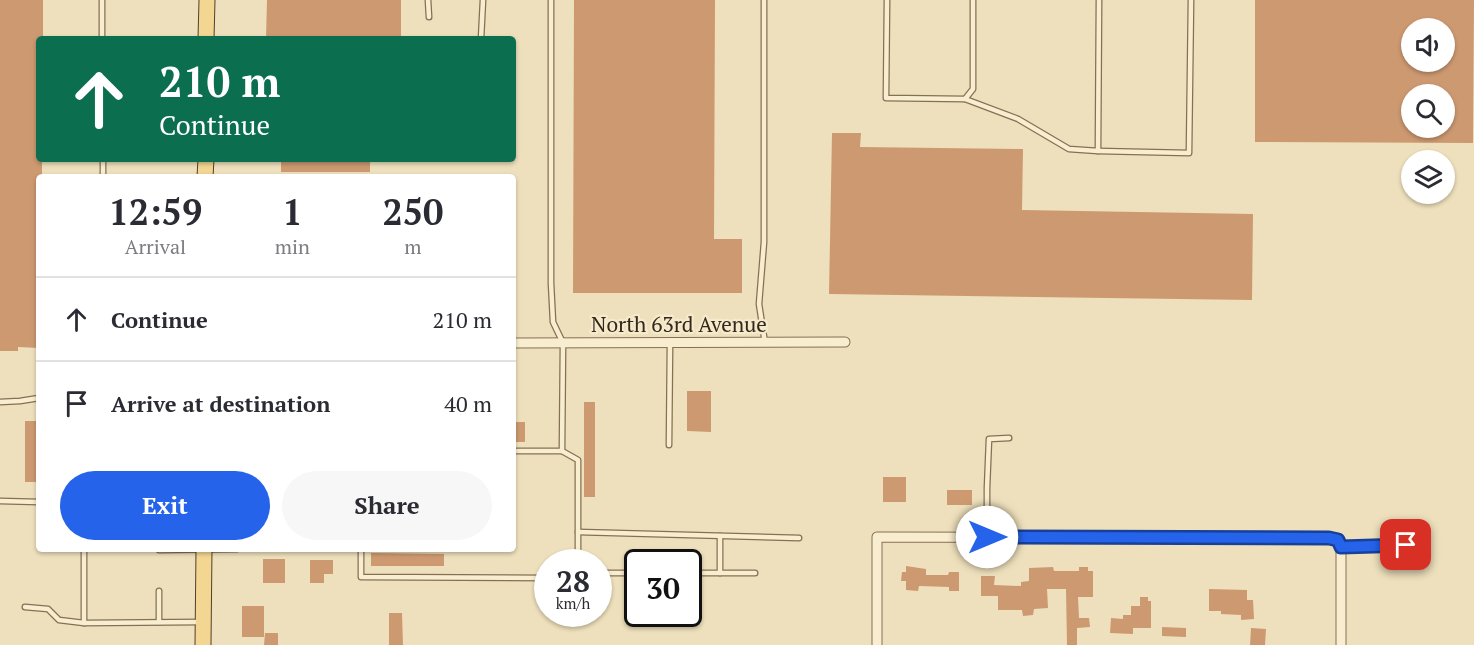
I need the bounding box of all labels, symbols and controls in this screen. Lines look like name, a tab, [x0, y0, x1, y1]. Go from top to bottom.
map controls	[1401, 18, 1455, 204]
button: sound	[1401, 18, 1455, 72]
text: 210 m	[159, 53, 280, 109]
icon: ahead	[60, 60, 138, 138]
button: search	[1401, 84, 1455, 138]
text: Continue	[159, 107, 270, 143]
button: layers	[1401, 150, 1455, 204]
text: 12:59	[109, 188, 202, 235]
text: 1	[282, 188, 303, 235]
text: 250	[382, 188, 443, 235]
text: Arrival	[125, 233, 186, 260]
text: min	[275, 233, 310, 260]
text: m	[404, 233, 422, 260]
icon: ahead	[60, 303, 93, 336]
text: Continue	[111, 305, 208, 334]
text: 210 m	[432, 305, 492, 334]
street label: North 63rd Avenue	[591, 310, 767, 338]
icon: arrive	[60, 387, 93, 420]
text: Arrive at destination	[111, 389, 330, 418]
text: 40 m	[444, 389, 492, 418]
button: Exit	[60, 471, 270, 540]
button: Share	[282, 471, 492, 540]
position arrow	[955, 505, 1019, 569]
pin	[1380, 519, 1431, 570]
icon: arrive	[1389, 528, 1422, 561]
speed limit sign: 30	[624, 549, 702, 627]
text: 28	[556, 561, 590, 601]
text: km/h	[556, 593, 590, 613]

